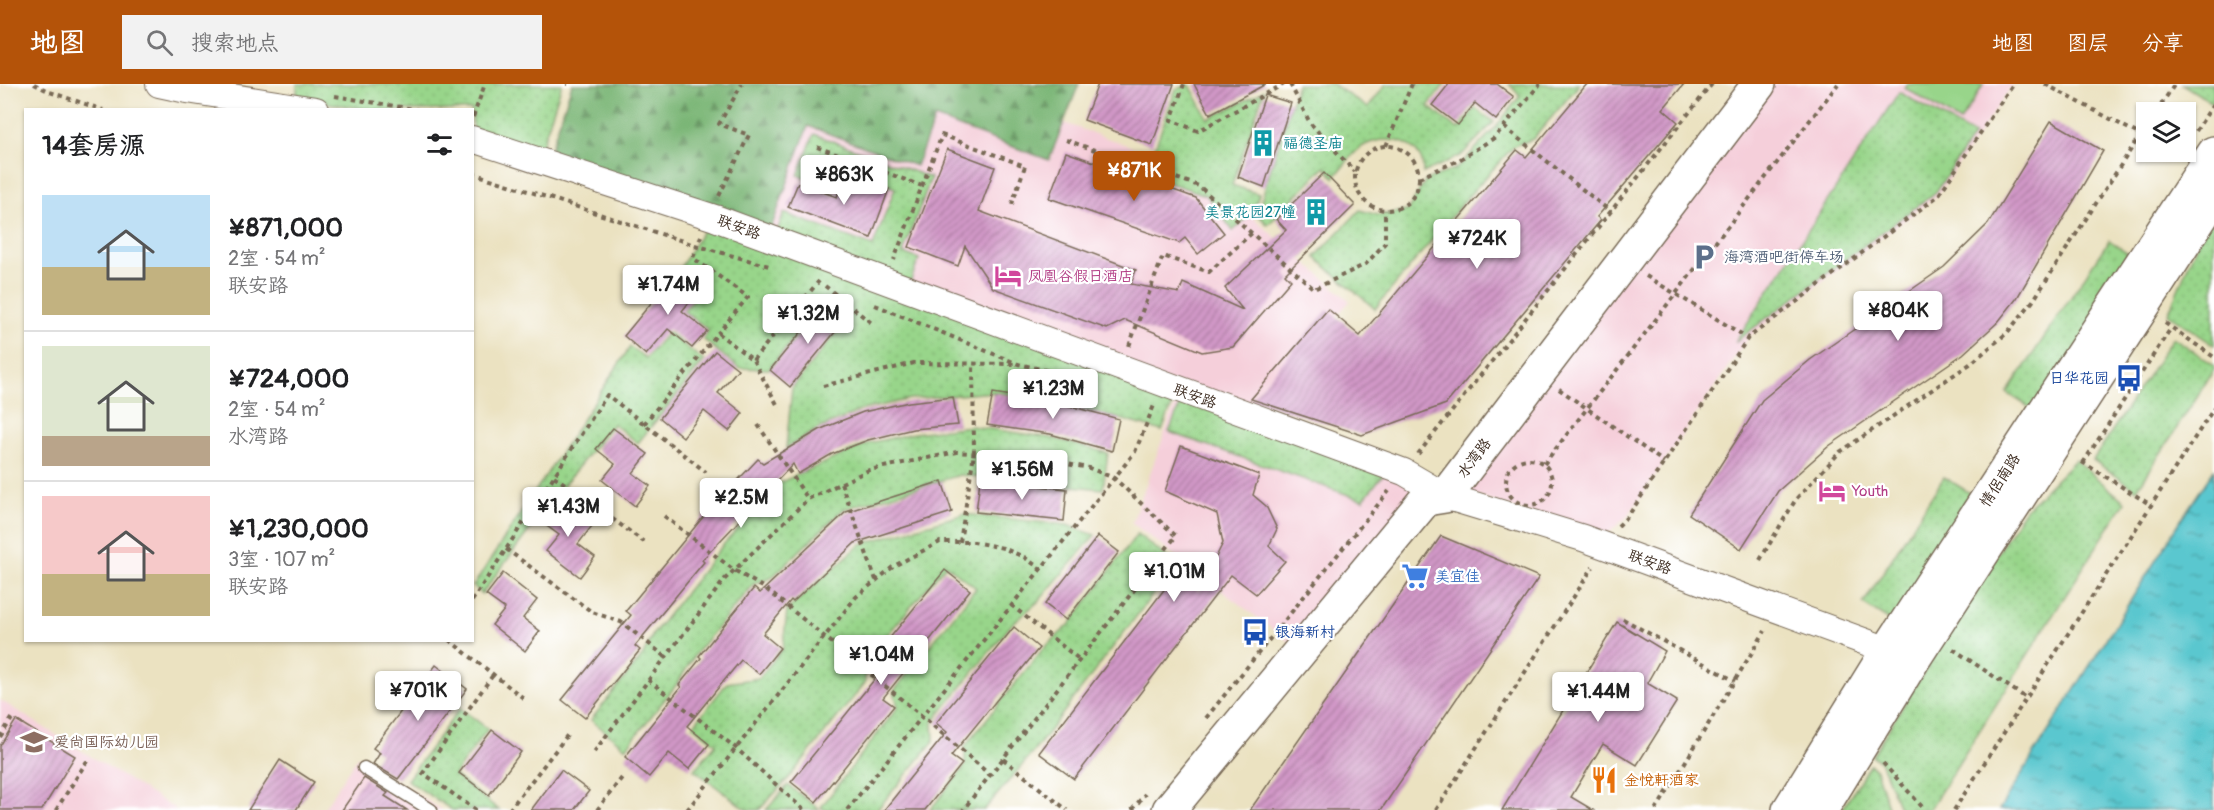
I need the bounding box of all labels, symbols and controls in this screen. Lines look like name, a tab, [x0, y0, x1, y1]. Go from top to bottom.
search box	[122, 15, 542, 69]
text: 地图	[30, 26, 86, 61]
icon: search	[143, 26, 176, 59]
text: 搜索地点	[191, 29, 279, 57]
text: 地图	[1992, 30, 2034, 57]
text: 图层	[2067, 30, 2109, 57]
text: 分享	[2142, 30, 2184, 57]
map controls	[2136, 102, 2196, 162]
button: layers	[2136, 102, 2196, 162]
icon: filters	[423, 128, 456, 161]
building icon: 福德圣庙	[1248, 128, 1278, 158]
text: 14套房源	[42, 130, 145, 162]
place label: 福德圣庙	[1283, 134, 1343, 153]
pin: ¥871K	[1092, 151, 1176, 202]
pin: ¥863K	[802, 155, 886, 206]
text: ¥871K	[1107, 158, 1161, 183]
text: ¥863K	[815, 162, 873, 187]
building icon: 美景花园27幢	[1301, 197, 1331, 227]
place label: 美景花园27幢	[1205, 203, 1296, 222]
street label: 联安路	[714, 211, 763, 244]
text: ¥871,000	[228, 212, 343, 244]
icon: home	[90, 219, 162, 291]
pin: ¥724K	[1435, 219, 1519, 270]
text: ¥724K	[1447, 226, 1507, 251]
parking icon: 海湾酒吧街停车场	[1689, 242, 1719, 272]
text: 2室 · 54 m²	[228, 246, 326, 271]
place label: 海湾酒吧街停车场	[1724, 248, 1844, 267]
hotel icon: 凤凰谷假日酒店	[993, 261, 1023, 291]
pin: ¥1.74M	[619, 265, 717, 316]
place label: 凤凰谷假日酒店	[1028, 267, 1133, 286]
text: ¥1.74M	[637, 272, 699, 297]
text: 联安路	[228, 273, 288, 298]
pin: ¥804K	[1856, 291, 1940, 342]
pin: ¥1.32M	[759, 294, 857, 345]
text: ¥804K	[1867, 298, 1929, 323]
text: ¥1.32M	[777, 301, 839, 326]
text: ¥724,000	[228, 363, 349, 395]
bus stop icon: 日华花园	[2114, 363, 2144, 393]
pin: ¥1.23M	[1004, 369, 1102, 420]
place label: 日华花园	[2049, 369, 2109, 388]
icon: home	[90, 370, 162, 442]
text: ¥1.23M	[1022, 376, 1084, 401]
street label: 联安路	[1170, 380, 1219, 413]
text: 2室 · 54 m²	[228, 397, 326, 422]
text: 水湾路	[228, 424, 288, 449]
street label: 水湾路	[1453, 435, 1496, 482]
pin: ¥1.56M	[973, 450, 1071, 501]
street label: 情侣南路	[1976, 450, 2025, 511]
text: ¥1.56M	[991, 457, 1053, 482]
hotel icon: Youth	[1817, 476, 1847, 506]
pin: ¥2.5M	[699, 478, 783, 529]
place label: Youth	[1851, 482, 1888, 501]
text: ¥2.5M	[714, 485, 768, 510]
pin: ¥1.43M	[519, 487, 617, 538]
text: ¥1.43M	[536, 494, 600, 519]
text: ¥1,230,000	[228, 513, 369, 545]
icon: home	[90, 520, 162, 592]
street label: 联安路	[1625, 546, 1674, 579]
text: 3室 · 107 m²	[228, 547, 335, 572]
pin: ¥1.01M	[1125, 552, 1223, 603]
text: ¥1.01M	[1143, 559, 1205, 584]
supermarket icon: 美宜佳	[1400, 561, 1430, 591]
place label: 美宜佳	[1435, 567, 1480, 586]
text: 联安路	[228, 574, 288, 599]
bus stop icon: 银海新村	[1240, 617, 1270, 647]
place label: 银海新村	[1275, 623, 1335, 642]
pin: ¥1.04M	[832, 635, 930, 686]
text: ¥1.04M	[848, 642, 914, 667]
pin: ¥701K	[376, 671, 460, 722]
pin: ¥1.44M	[1549, 672, 1647, 723]
text: ¥701K	[389, 678, 447, 703]
text: ¥1.44M	[1566, 679, 1630, 704]
school or university icon: 爱尚国际幼儿园	[19, 727, 49, 757]
place label: 爱尚国际幼儿园	[54, 733, 159, 752]
restaurant icon: 金悅軒酒家	[1589, 765, 1619, 795]
place label: 金悅軒酒家	[1624, 771, 1699, 790]

